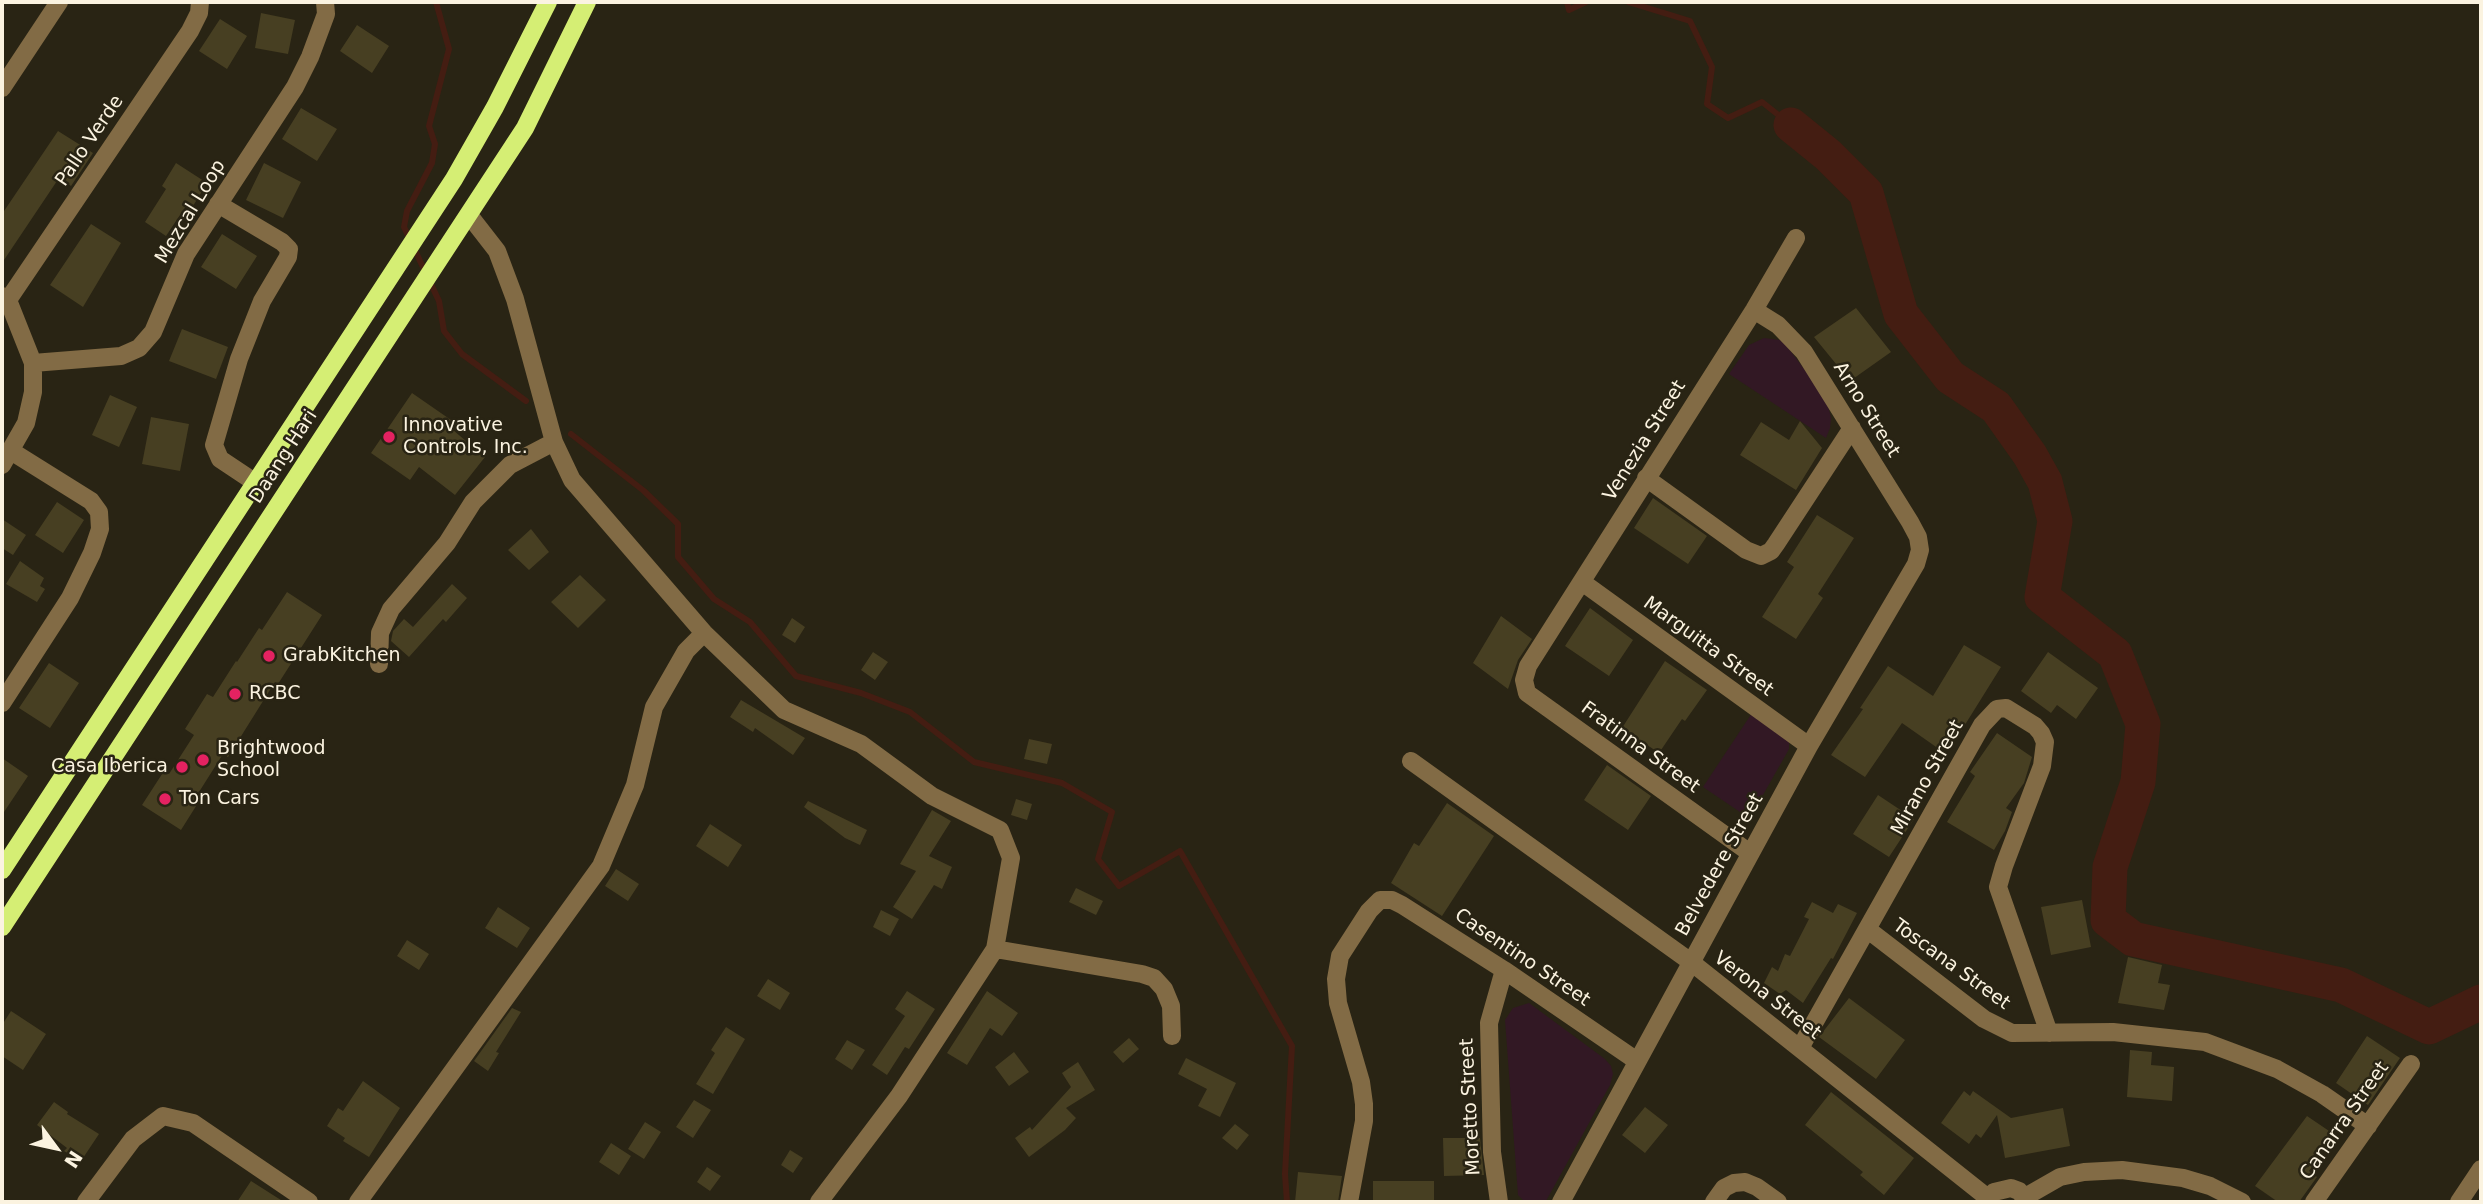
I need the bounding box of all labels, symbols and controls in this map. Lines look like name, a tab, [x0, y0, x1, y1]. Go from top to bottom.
street label: Pallo Verde	[51, 91, 129, 191]
street label: Mezcal Loop	[151, 156, 231, 268]
street label: Arno Street	[1828, 358, 1904, 462]
street label: Venezia Street	[1599, 377, 1691, 505]
street label: Daang Hari	[245, 406, 323, 508]
place label: Innovative Controls, Inc.	[403, 415, 528, 459]
marker: Innovative Controls, Inc.	[381, 429, 397, 445]
street label: Marguitta Street	[1639, 592, 1777, 702]
place label: GrabKitchen	[283, 645, 401, 667]
marker: GrabKitchen	[261, 648, 277, 664]
place label: RCBC	[249, 683, 300, 705]
marker: RCBC	[227, 686, 243, 702]
street label: Fratinna Street	[1576, 697, 1704, 799]
street label: Mirano Street	[1887, 716, 1969, 840]
place label: Brightwood School	[217, 738, 326, 782]
marker: Brightwood School	[195, 752, 211, 768]
place label: Casa Iberica	[51, 756, 168, 778]
marker: Casa Iberica	[174, 759, 190, 775]
place label: Ton Cars	[179, 788, 260, 810]
street label: Belvedere Street	[1671, 790, 1769, 940]
marker: Ton Cars	[157, 791, 173, 807]
street label: Casentino Street	[1450, 904, 1594, 1012]
street label: Toscana Street	[1888, 915, 2014, 1015]
street label: Verona Street	[1709, 947, 1825, 1045]
street label: Moretto Street	[1456, 1038, 1486, 1176]
street label: Canarra Street	[2296, 1057, 2394, 1185]
north arrow	[21, 1113, 91, 1183]
text: N	[60, 1147, 87, 1172]

